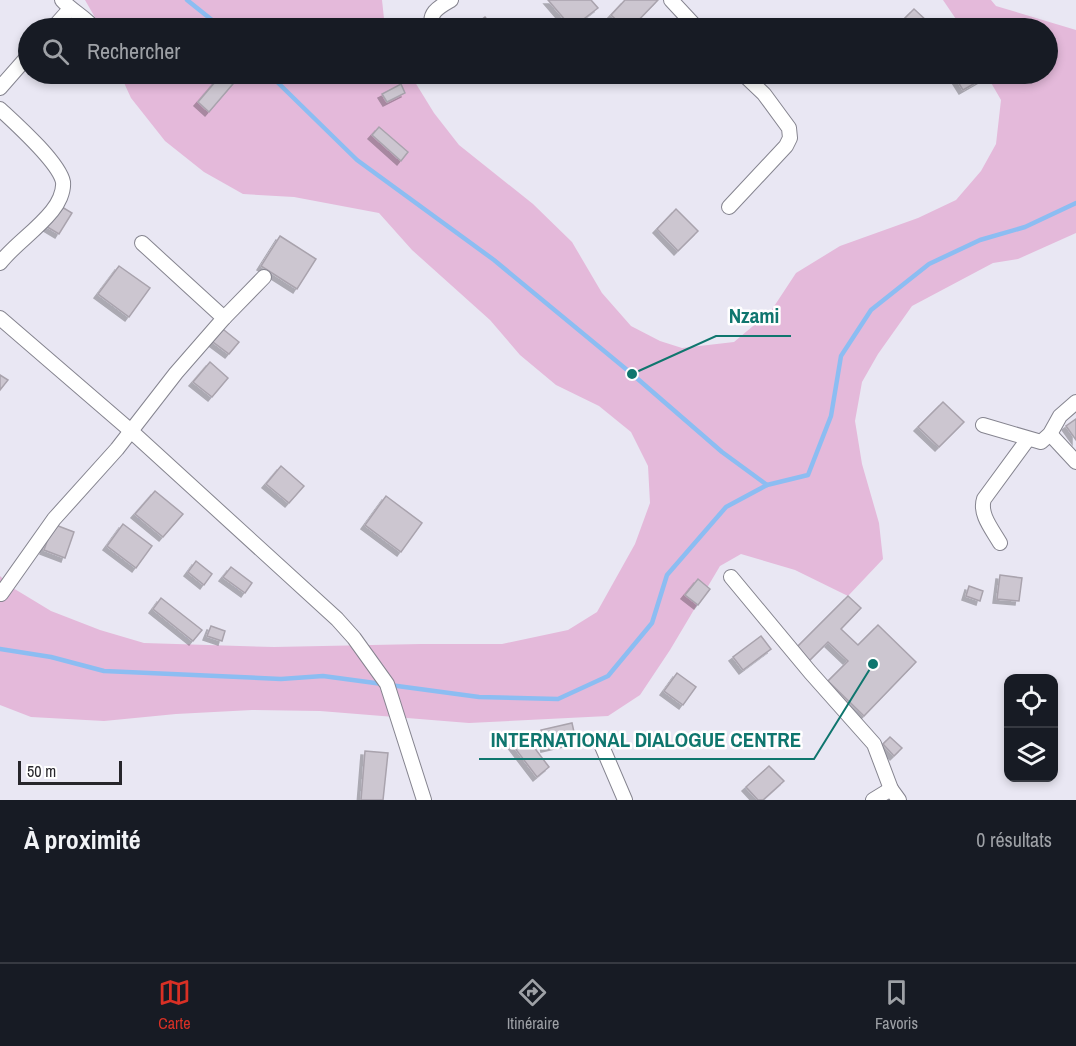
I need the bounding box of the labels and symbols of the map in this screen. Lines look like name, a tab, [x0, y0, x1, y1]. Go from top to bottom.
callout: Nzami	[716, 297, 791, 336]
text: Nzami	[729, 301, 779, 330]
callout: INTERNATIONAL DIALOGUE CENTRE	[479, 720, 814, 759]
text: INTERNATIONAL DIALOGUE CENTRE	[491, 725, 801, 754]
scale bar	[18, 758, 122, 786]

